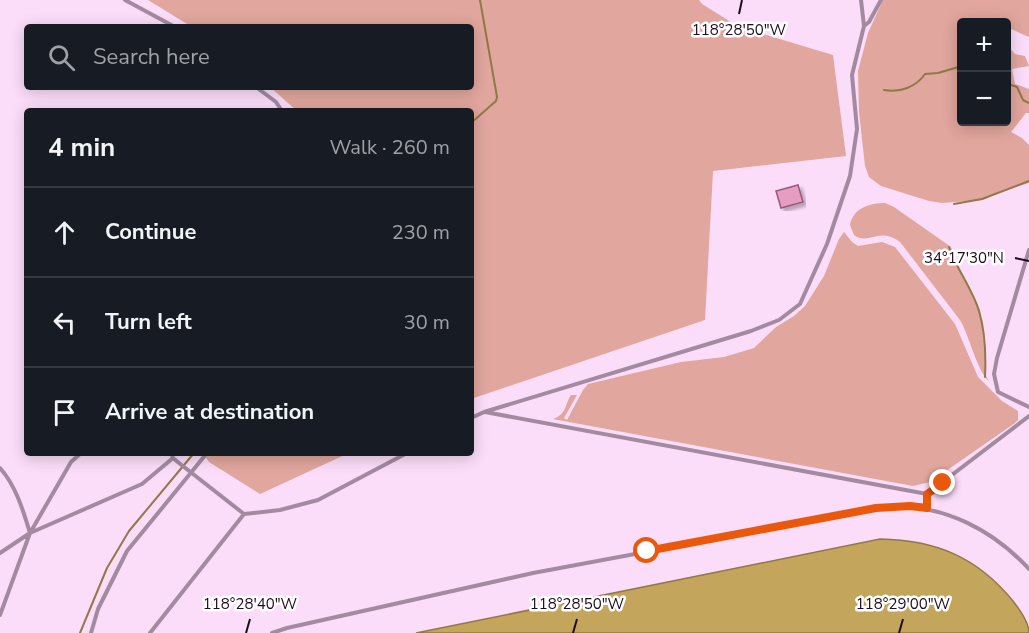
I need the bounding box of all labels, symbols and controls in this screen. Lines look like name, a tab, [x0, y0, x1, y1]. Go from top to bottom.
map controls	[957, 18, 1011, 126]
button: +	[957, 18, 1011, 72]
text: 118°28'50"W	[692, 20, 787, 40]
search box	[24, 24, 474, 90]
icon: search	[45, 41, 78, 74]
text: Search here	[93, 42, 210, 72]
button: −	[957, 72, 1011, 126]
text: 4 min	[48, 130, 115, 165]
text: Walk · 260 m	[330, 134, 450, 161]
icon: ahead	[48, 216, 81, 249]
text: Continue	[105, 217, 196, 247]
text: 230 m	[392, 219, 450, 246]
text: 34°17'30"N	[924, 248, 1004, 268]
icon: left	[48, 306, 81, 339]
text: Turn left	[105, 307, 192, 337]
text: 30 m	[404, 309, 450, 336]
icon: arrive	[48, 396, 81, 429]
text: Arrive at destination	[105, 397, 314, 427]
route end	[929, 469, 955, 495]
route start	[633, 537, 659, 563]
text: 118°28'40"W	[203, 594, 298, 614]
text: 118°28'50"W	[530, 594, 625, 614]
text: 118°29'00"W	[856, 594, 951, 614]

